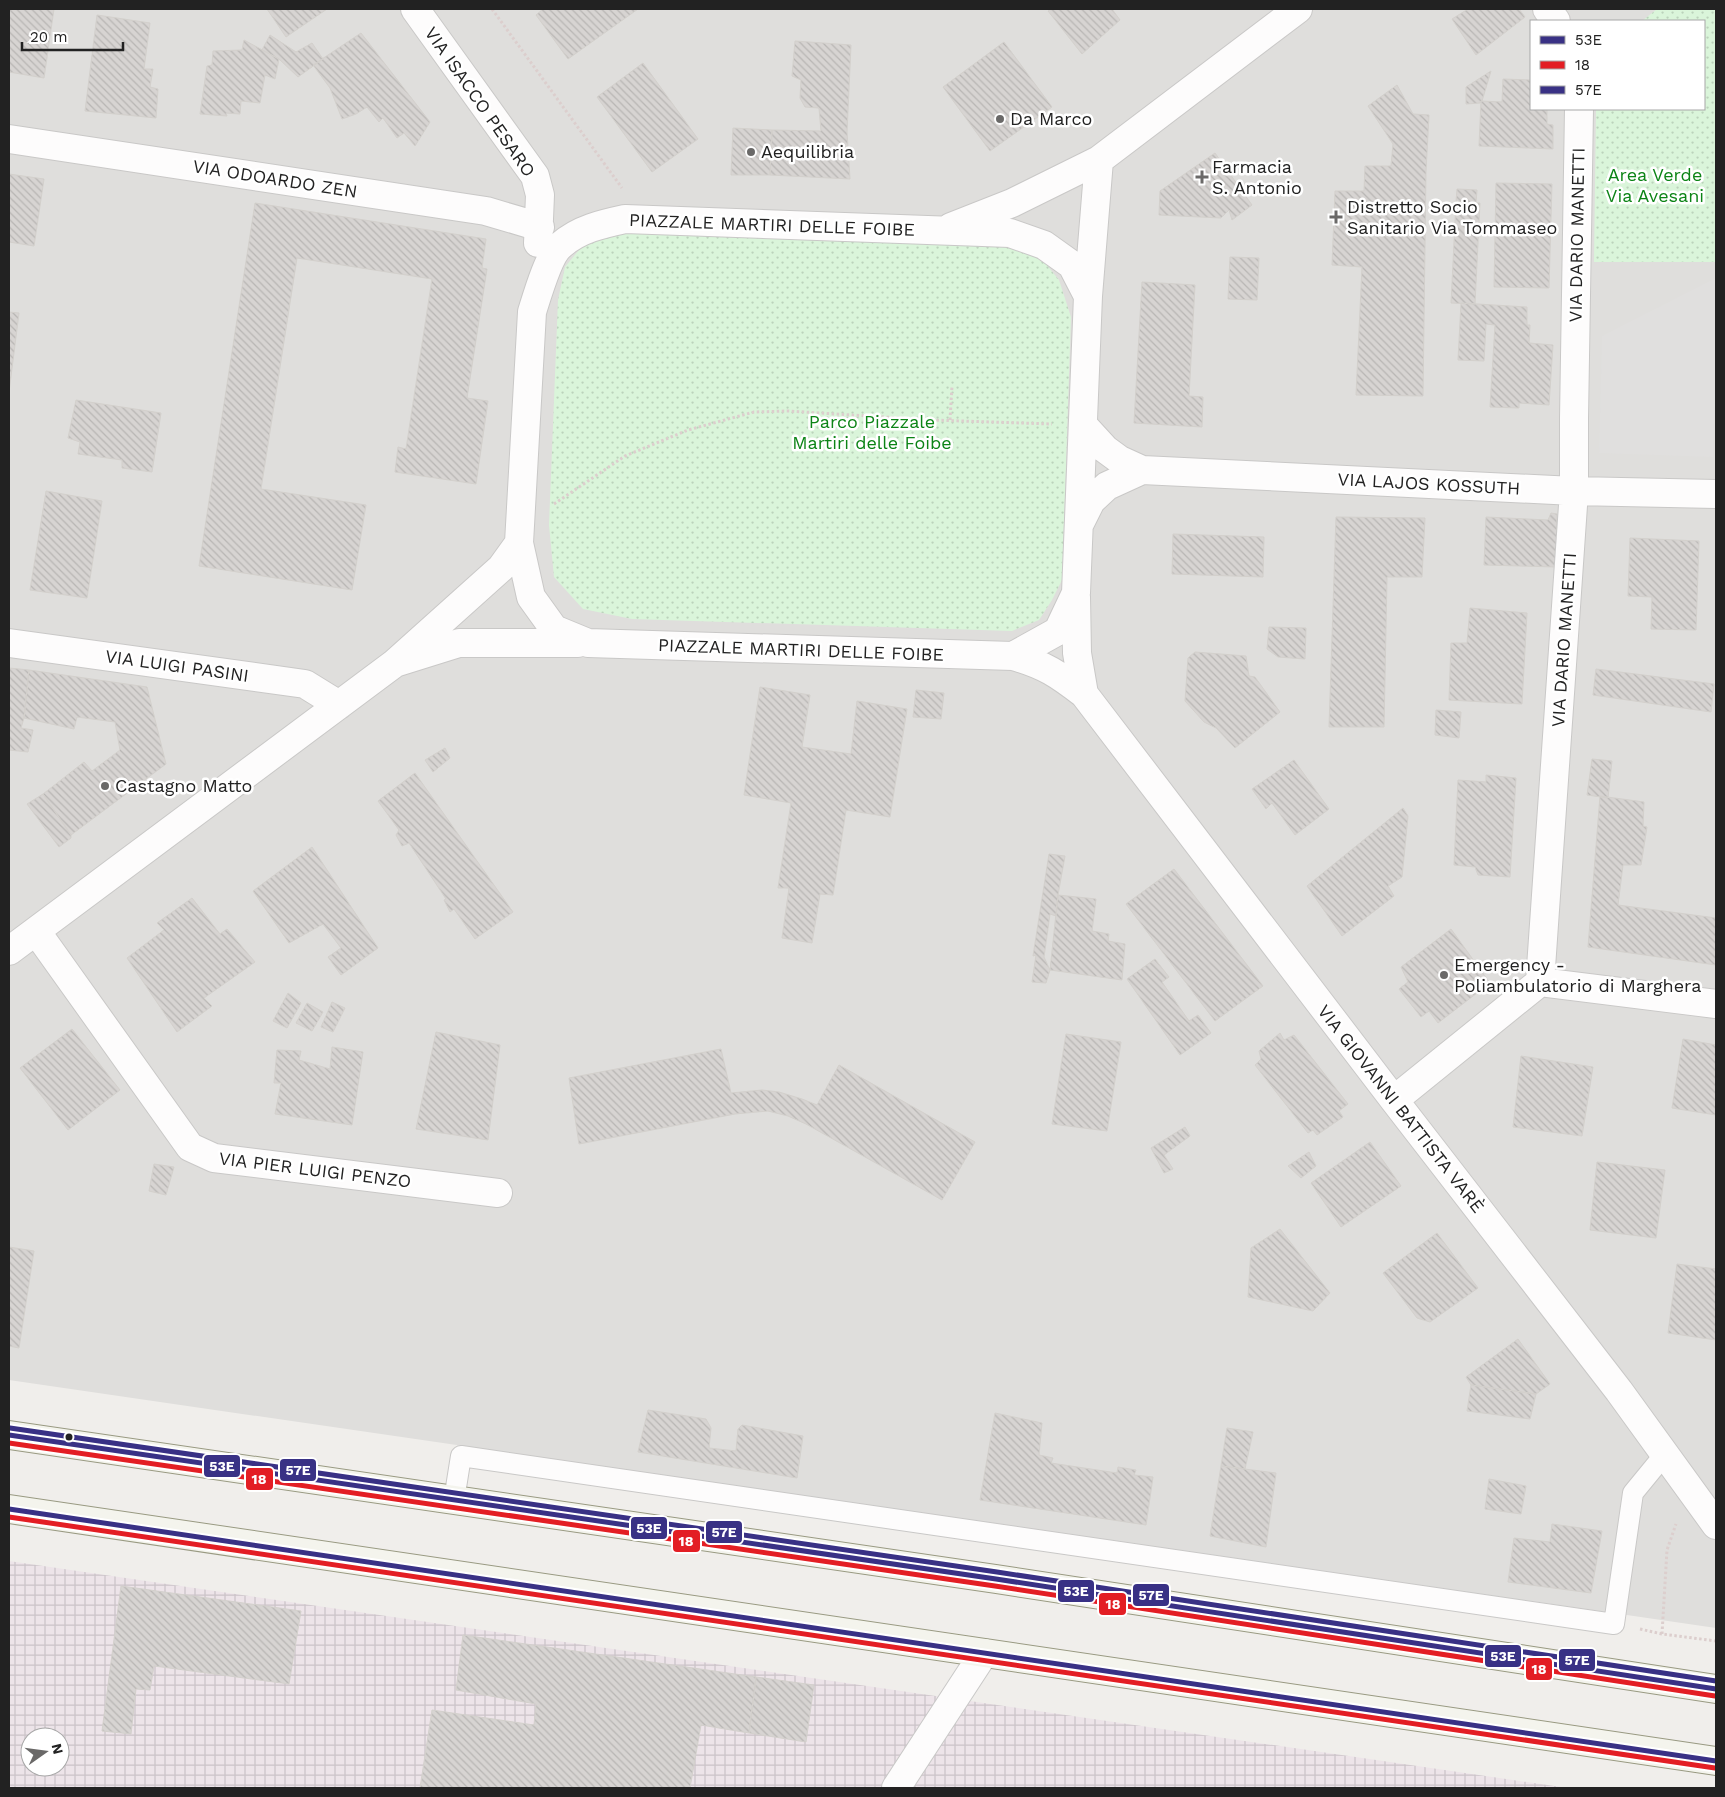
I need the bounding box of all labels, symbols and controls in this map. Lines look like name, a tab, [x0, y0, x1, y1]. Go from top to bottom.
scale bar	[22, 20, 124, 52]
legend	[1530, 20, 1705, 110]
street label: VIA ISACCO PESARO	[421, 23, 540, 181]
text: 20 m	[30, 28, 68, 46]
text: 53E	[1575, 31, 1602, 49]
text: 18	[1575, 56, 1590, 74]
text: 57E	[1575, 81, 1602, 99]
place label: Da Marco	[1010, 108, 1092, 129]
marker: Da Marco	[994, 113, 1006, 125]
place label: Aequilibria	[761, 141, 854, 162]
marker: Aequilibria	[745, 146, 757, 158]
street label: VIA DARIO MANETTI	[1564, 147, 1589, 322]
street label: VIA ODOARDO ZEN	[191, 155, 359, 202]
place label: Farmacia S. Antonio	[1212, 156, 1302, 198]
park label: Area Verde Via Avesani	[1606, 164, 1704, 206]
marker: Farmacia S. Antonio	[1196, 171, 1208, 183]
place label: Distretto Socio Sanitario Via Tommaseo	[1347, 196, 1557, 238]
street label: PIAZZALE MARTIRI DELLE FOIBE	[629, 209, 915, 240]
marker: Distretto Socio Sanitario Via Tommaseo	[1329, 210, 1343, 224]
park label: Parco Piazzale Martiri delle Foibe	[792, 411, 952, 453]
street label: VIA LAJOS KOSSUTH	[1337, 468, 1521, 499]
street label: VIA DARIO MANETTI	[1547, 552, 1580, 728]
street label: PIAZZALE MARTIRI DELLE FOIBE	[658, 634, 944, 665]
street label: VIA LUIGI PASINI	[104, 645, 250, 686]
place label: Castagno Matto	[115, 775, 252, 796]
marker: Castagno Matto	[99, 780, 111, 792]
place label: Emergency - Poliambulatorio di Marghera	[1454, 954, 1701, 996]
marker: Emergency - Poliambulatorio di Marghera	[1438, 969, 1450, 981]
street label: VIA GIOVANNI BATTISTA VARÈ	[1314, 1001, 1489, 1217]
street label: VIA PIER LUIGI PENZO	[218, 1147, 412, 1192]
unlabelled marker	[64, 1432, 74, 1442]
line badge: 53E	[203, 1454, 241, 1478]
text: 53E	[209, 1458, 235, 1474]
line badge: 57E	[279, 1458, 317, 1482]
text: 57E	[285, 1462, 311, 1478]
line badge: 18	[245, 1467, 274, 1491]
text: 18	[252, 1471, 267, 1487]
line badge: 53E	[630, 1516, 668, 1540]
text: 53E	[636, 1520, 662, 1536]
line badge: 57E	[705, 1520, 743, 1544]
text: 57E	[711, 1524, 737, 1540]
line badge: 18	[672, 1529, 701, 1553]
text: 18	[679, 1533, 694, 1549]
line badge: 53E	[1057, 1579, 1095, 1603]
text: 53E	[1063, 1583, 1089, 1599]
line badge: 57E	[1132, 1583, 1170, 1607]
text: 57E	[1138, 1587, 1164, 1603]
line badge: 18	[1098, 1592, 1127, 1616]
text: 18	[1106, 1596, 1121, 1612]
line badge: 53E	[1484, 1644, 1522, 1668]
text: 53E	[1490, 1648, 1516, 1664]
line badge: 57E	[1558, 1648, 1596, 1672]
text: 57E	[1564, 1652, 1590, 1668]
line badge: 18	[1525, 1657, 1553, 1681]
text: 18	[1532, 1661, 1547, 1677]
north arrow	[20, 1727, 70, 1777]
text: N	[49, 1742, 67, 1756]

